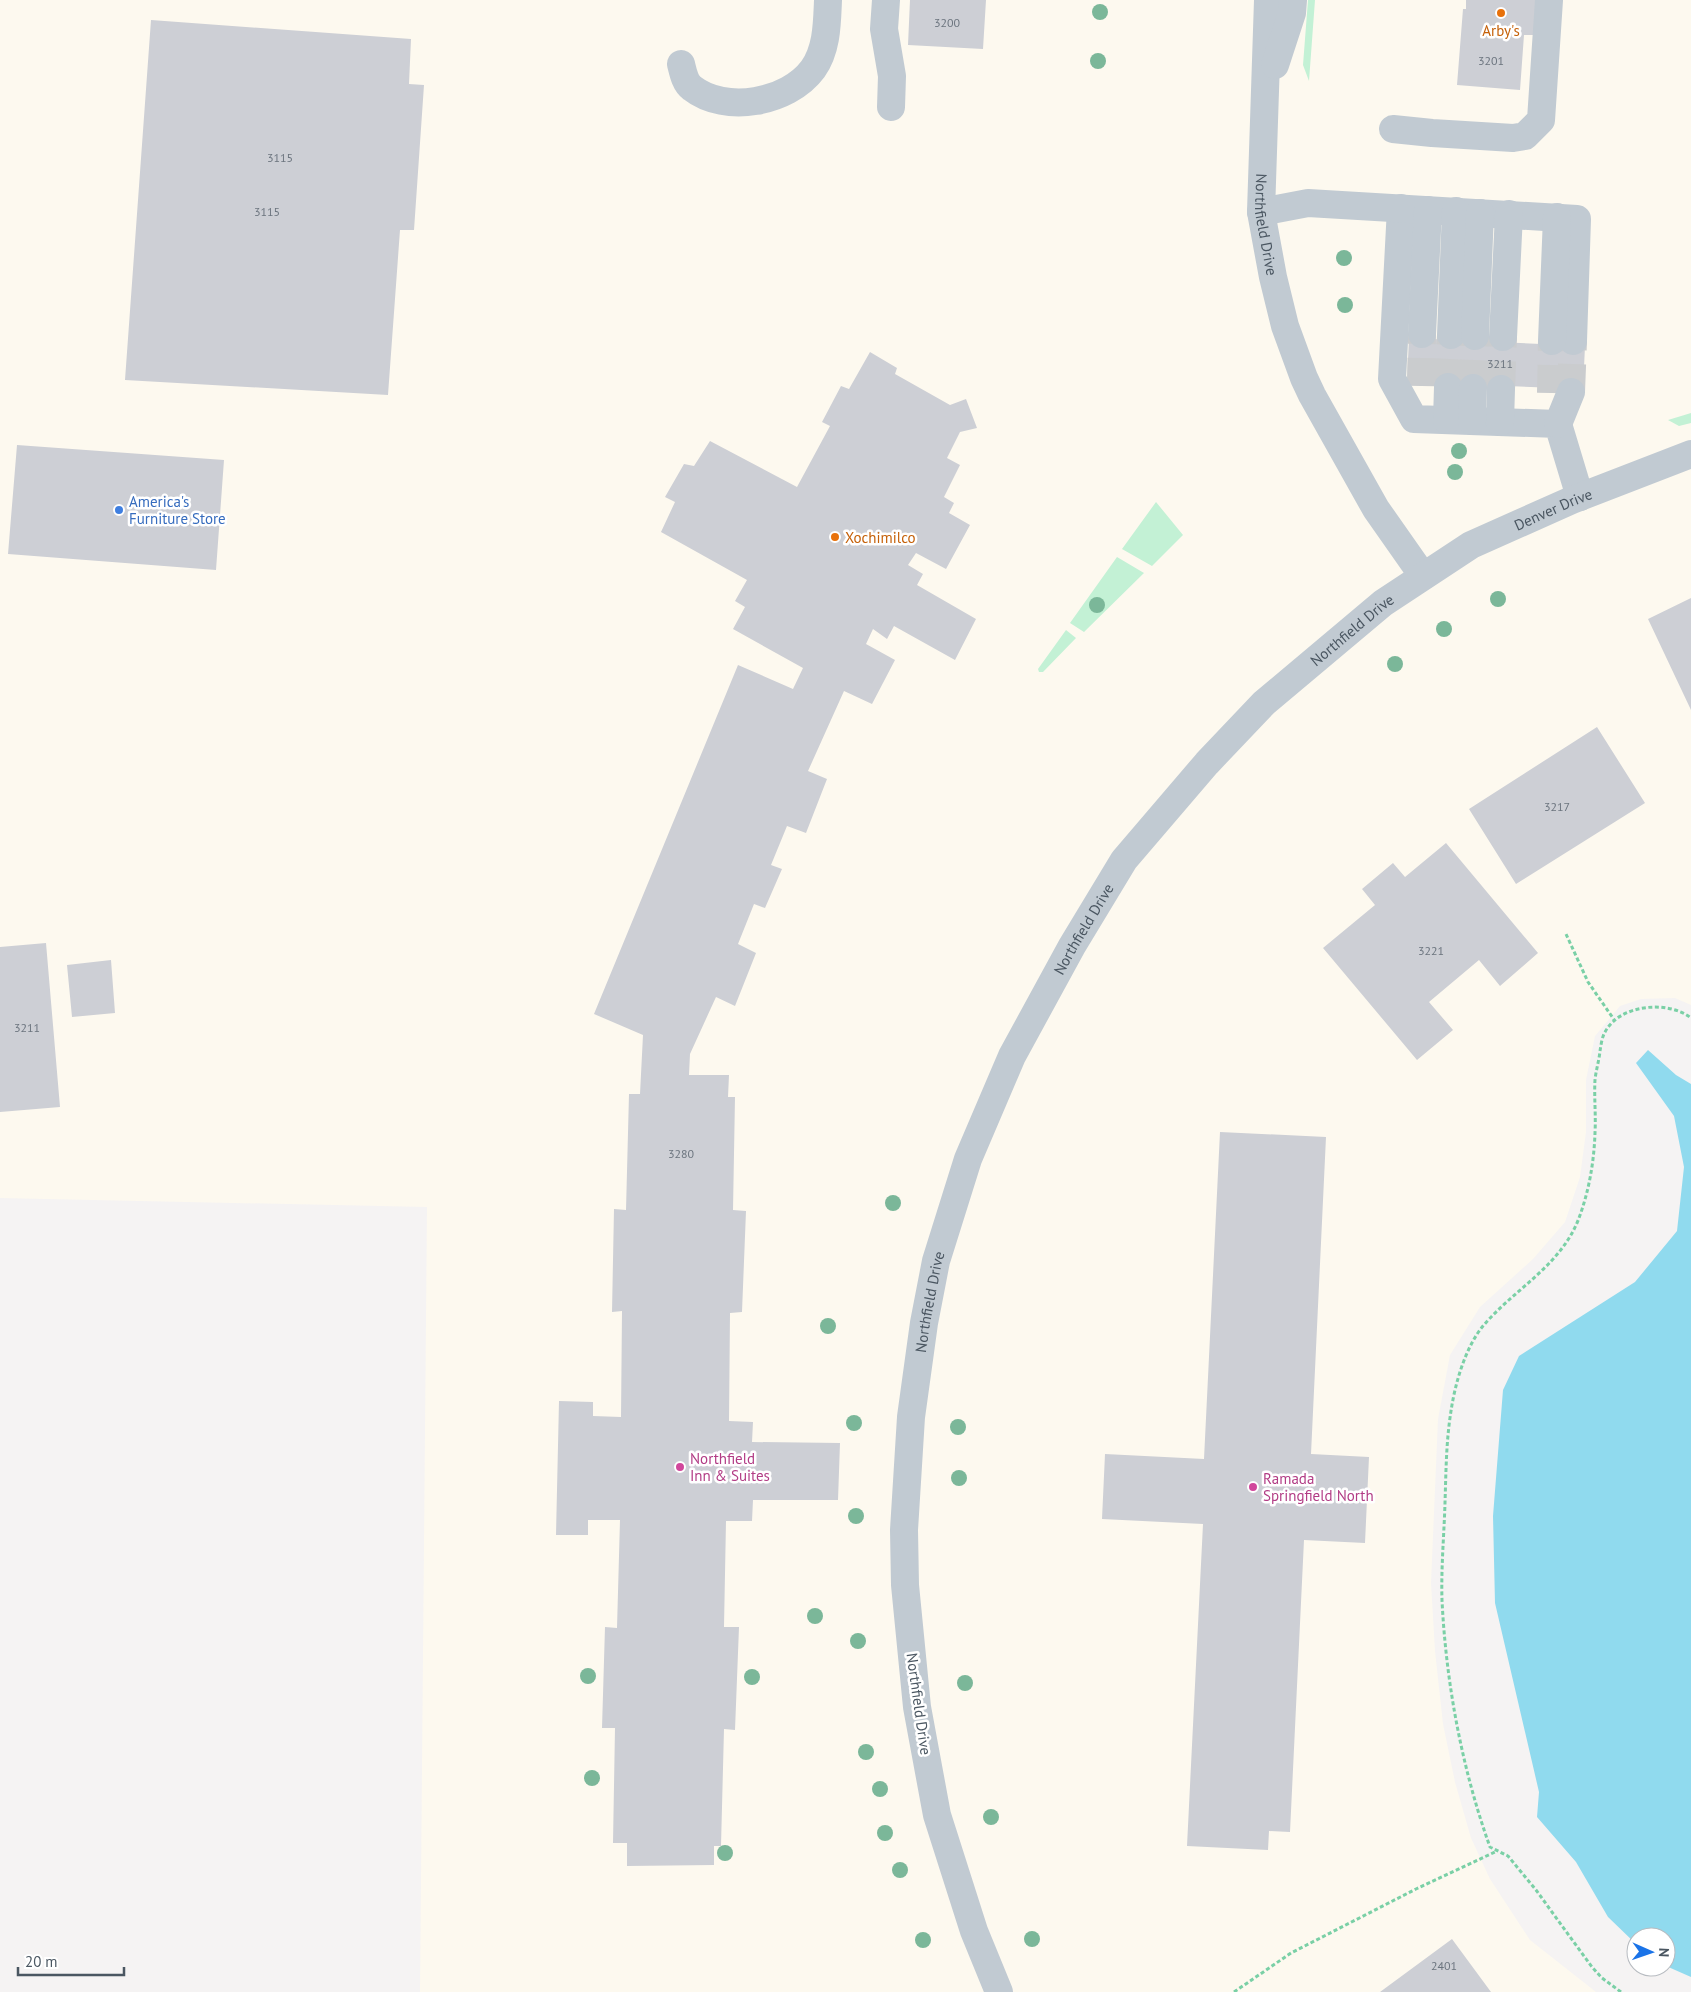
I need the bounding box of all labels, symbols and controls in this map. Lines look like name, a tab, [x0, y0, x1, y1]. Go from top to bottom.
marker: Arby's	[1495, 7, 1507, 19]
house number: 3200	[934, 15, 961, 30]
place label: Arby's	[1482, 21, 1520, 40]
house number: 3201	[1478, 53, 1504, 68]
house number: 3115	[267, 150, 293, 165]
street label: Northfield Drive	[1251, 173, 1282, 277]
house number: 3115	[254, 204, 280, 219]
house number: 3211	[1487, 356, 1513, 371]
street label: Denver Drive	[1511, 484, 1595, 534]
place label: America's Furniture Store	[129, 492, 226, 528]
marker: America's Furniture Store	[113, 504, 125, 516]
place label: Xochimilco	[845, 528, 916, 547]
marker: Xochimilco	[829, 531, 841, 543]
street label: Northfield Drive	[1306, 589, 1397, 670]
house number: 3217	[1544, 799, 1570, 814]
street label: Northfield Drive	[1049, 880, 1117, 978]
house number: 3221	[1418, 943, 1444, 958]
house number: 3211	[14, 1020, 40, 1035]
house number: 3280	[668, 1146, 695, 1161]
street label: Northfield Drive	[911, 1249, 948, 1354]
place label: Northfield Inn & Suites	[690, 1449, 770, 1485]
marker: Northfield Inn & Suites	[674, 1461, 686, 1473]
place label: Ramada Springfield North	[1263, 1469, 1374, 1505]
marker: Ramada Springfield North	[1247, 1481, 1259, 1493]
street label: Northfield Drive	[902, 1652, 936, 1756]
north arrow	[1626, 1927, 1676, 1977]
scale bar	[18, 1944, 124, 1976]
text: N	[1655, 1948, 1673, 1957]
text: 20 m	[25, 1952, 58, 1971]
house number: 2401	[1431, 1958, 1457, 1973]

